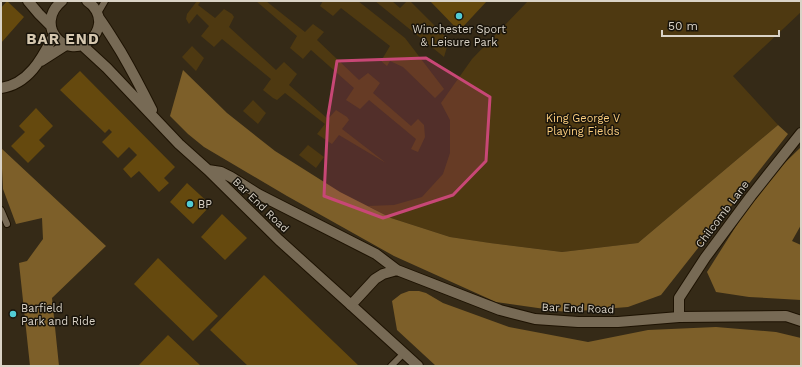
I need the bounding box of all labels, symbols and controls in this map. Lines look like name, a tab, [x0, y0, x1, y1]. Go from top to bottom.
marker: Winchester Sport & Leisure Park	[454, 11, 464, 21]
scale bar	[662, 12, 779, 38]
text: 50 m	[668, 19, 698, 33]
place label: Winchester Sport & Leisure Park	[412, 23, 506, 49]
district label: BAR END	[26, 30, 100, 48]
park label: King George V Playing Fields	[546, 112, 620, 138]
street label: Bar End Road	[230, 175, 291, 235]
street label: Chilcomb Lane	[693, 178, 752, 250]
place label: BP	[198, 198, 212, 211]
marker: BP	[185, 199, 195, 209]
street label: Bar End Road	[541, 301, 615, 316]
place label: Barfield Park and Ride	[21, 302, 95, 328]
marker: Barfield Park and Ride	[8, 309, 18, 319]

